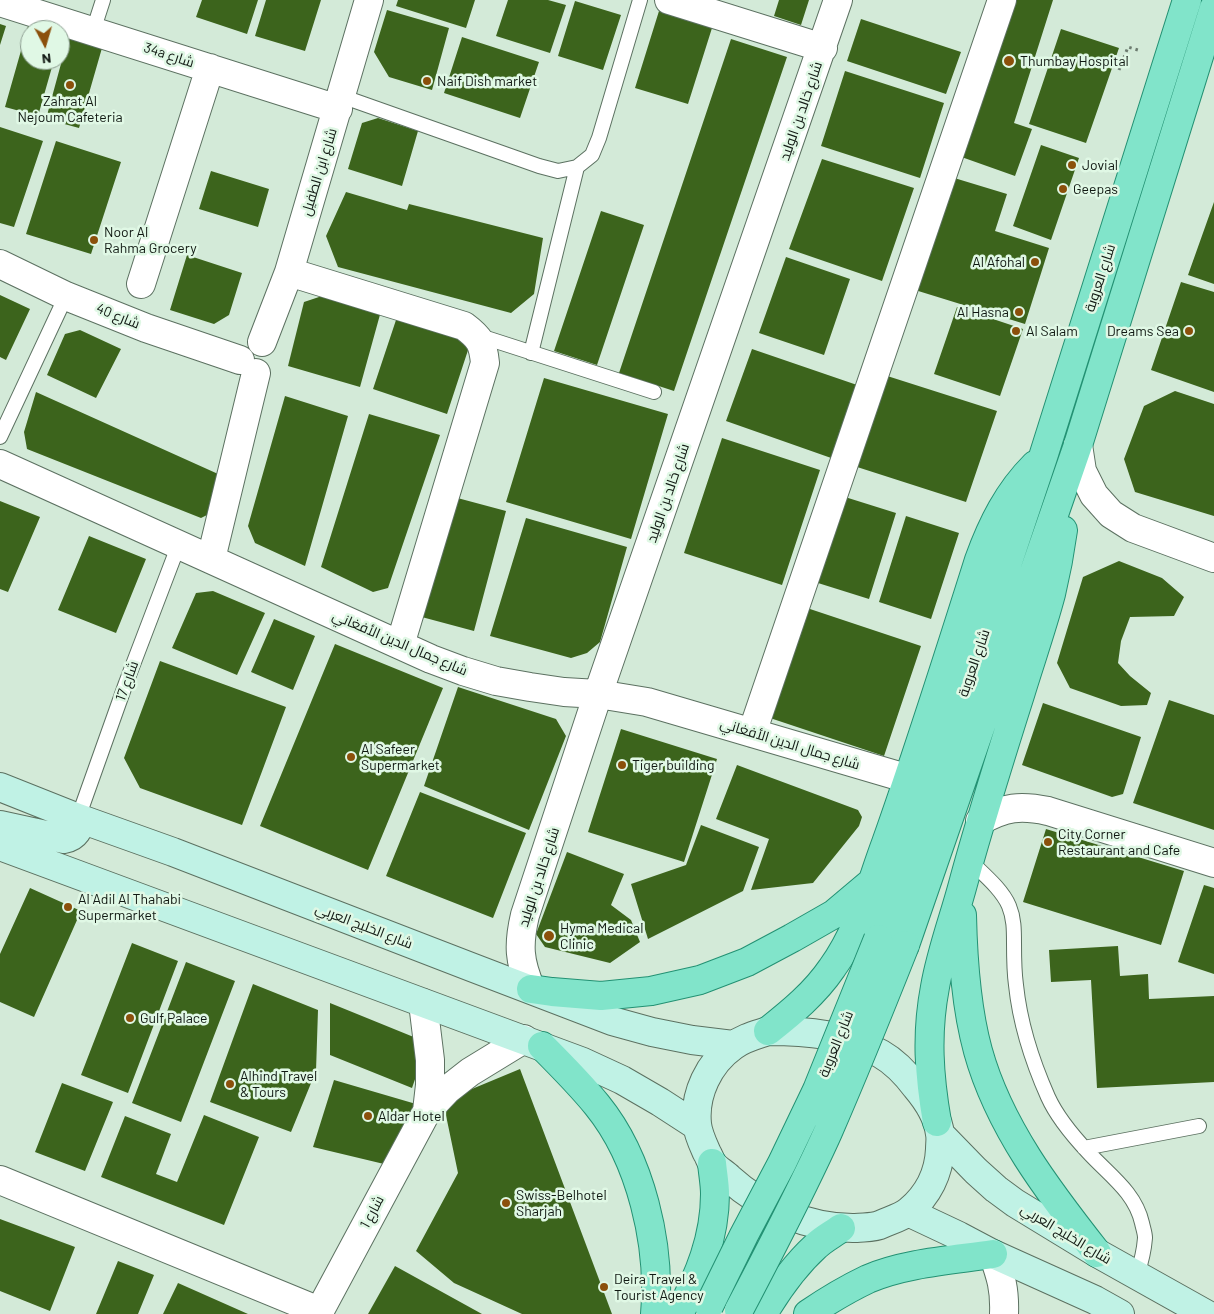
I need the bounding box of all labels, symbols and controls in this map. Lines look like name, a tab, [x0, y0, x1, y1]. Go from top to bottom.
north arrow	[20, 20, 70, 70]
street label: 34a شارع	[142, 39, 196, 71]
text: N	[41, 50, 52, 68]
place label: Thumbay Hospital	[1020, 53, 1129, 69]
marker: Thumbay Hospital	[1002, 54, 1016, 68]
street label: شارع خالد بن الوليد	[776, 59, 826, 163]
place label: Naif Dish market	[437, 73, 537, 89]
marker: Naif Dish market	[421, 75, 433, 87]
marker: Zahrat Al Nejoum Cafeteria	[64, 79, 76, 91]
place label: Zahrat Al Nejoum Cafeteria	[17, 93, 123, 125]
street label: شارع ابن الطفيل	[298, 126, 340, 218]
place label: Jovial	[1082, 157, 1118, 173]
marker: Jovial	[1066, 159, 1078, 171]
place label: Geepas	[1073, 181, 1118, 197]
marker: Geepas	[1057, 183, 1069, 195]
place label: Noor Al Rahma Grocery	[104, 224, 197, 256]
marker: Noor Al Rahma Grocery	[88, 234, 100, 246]
street label: شارع العروبة	[1081, 242, 1119, 314]
place label: Al Afohal	[972, 254, 1025, 270]
marker: Al Afohal	[1029, 256, 1041, 268]
street label: شارع 40	[94, 300, 142, 332]
place label: Al Hasna	[957, 304, 1009, 320]
marker: Al Hasna	[1013, 306, 1025, 318]
place label: Al Salam	[1026, 323, 1078, 339]
place label: Dreams Sea	[1107, 323, 1179, 339]
marker: Al Salam	[1010, 325, 1022, 337]
marker: Dreams Sea	[1183, 325, 1195, 337]
street label: شارع خالد بن الوليد	[643, 441, 693, 545]
street label: شارع جمال الدين الأفغاني	[330, 607, 470, 679]
street label: شارع العروبة	[955, 627, 993, 699]
street label: شارع 17	[112, 659, 142, 703]
street label: شارع جمال الدين الأفغاني	[718, 715, 862, 773]
place label: Al Safeer Supermarket	[361, 741, 440, 774]
marker: Al Safeer Supermarket	[345, 751, 357, 763]
place label: Tiger building	[632, 757, 714, 773]
marker: Tiger building	[616, 759, 628, 771]
street label: شارع خالد بن الوليد	[515, 825, 563, 929]
place label: City Corner Restaurant and Cafe	[1058, 826, 1180, 859]
marker: City Corner Restaurant and Cafe	[1042, 836, 1054, 848]
place label: Al Adil Al Thahabi Supermarket	[78, 891, 181, 924]
street label: شارع الخليج العربي	[313, 900, 415, 952]
marker: Al Adil Al Thahabi Supermarket	[62, 901, 74, 913]
place label: Hyma Medical Clinic	[560, 920, 643, 952]
marker: Hyma Medical Clinic	[542, 929, 556, 943]
street label: شارع العروبة	[815, 1008, 857, 1080]
place label: Gulf Palace	[140, 1010, 208, 1026]
marker: Gulf Palace	[124, 1012, 136, 1024]
place label: Alhind Travel & Tours	[240, 1068, 317, 1100]
marker: Alhind Travel & Tours	[224, 1078, 236, 1090]
place label: Aldar Hotel	[378, 1108, 445, 1124]
marker: Aldar Hotel	[362, 1110, 374, 1122]
place label: Swiss-Belhotel Sharjah	[516, 1187, 607, 1220]
street label: شارع 1	[356, 1193, 388, 1231]
marker: Swiss-Belhotel Sharjah	[500, 1197, 512, 1209]
street label: شارع الخليج العربي	[1018, 1200, 1114, 1268]
place label: Deira Travel & Tourist Agency	[614, 1271, 704, 1304]
marker: Deira Travel & Tourist Agency	[598, 1281, 610, 1293]

